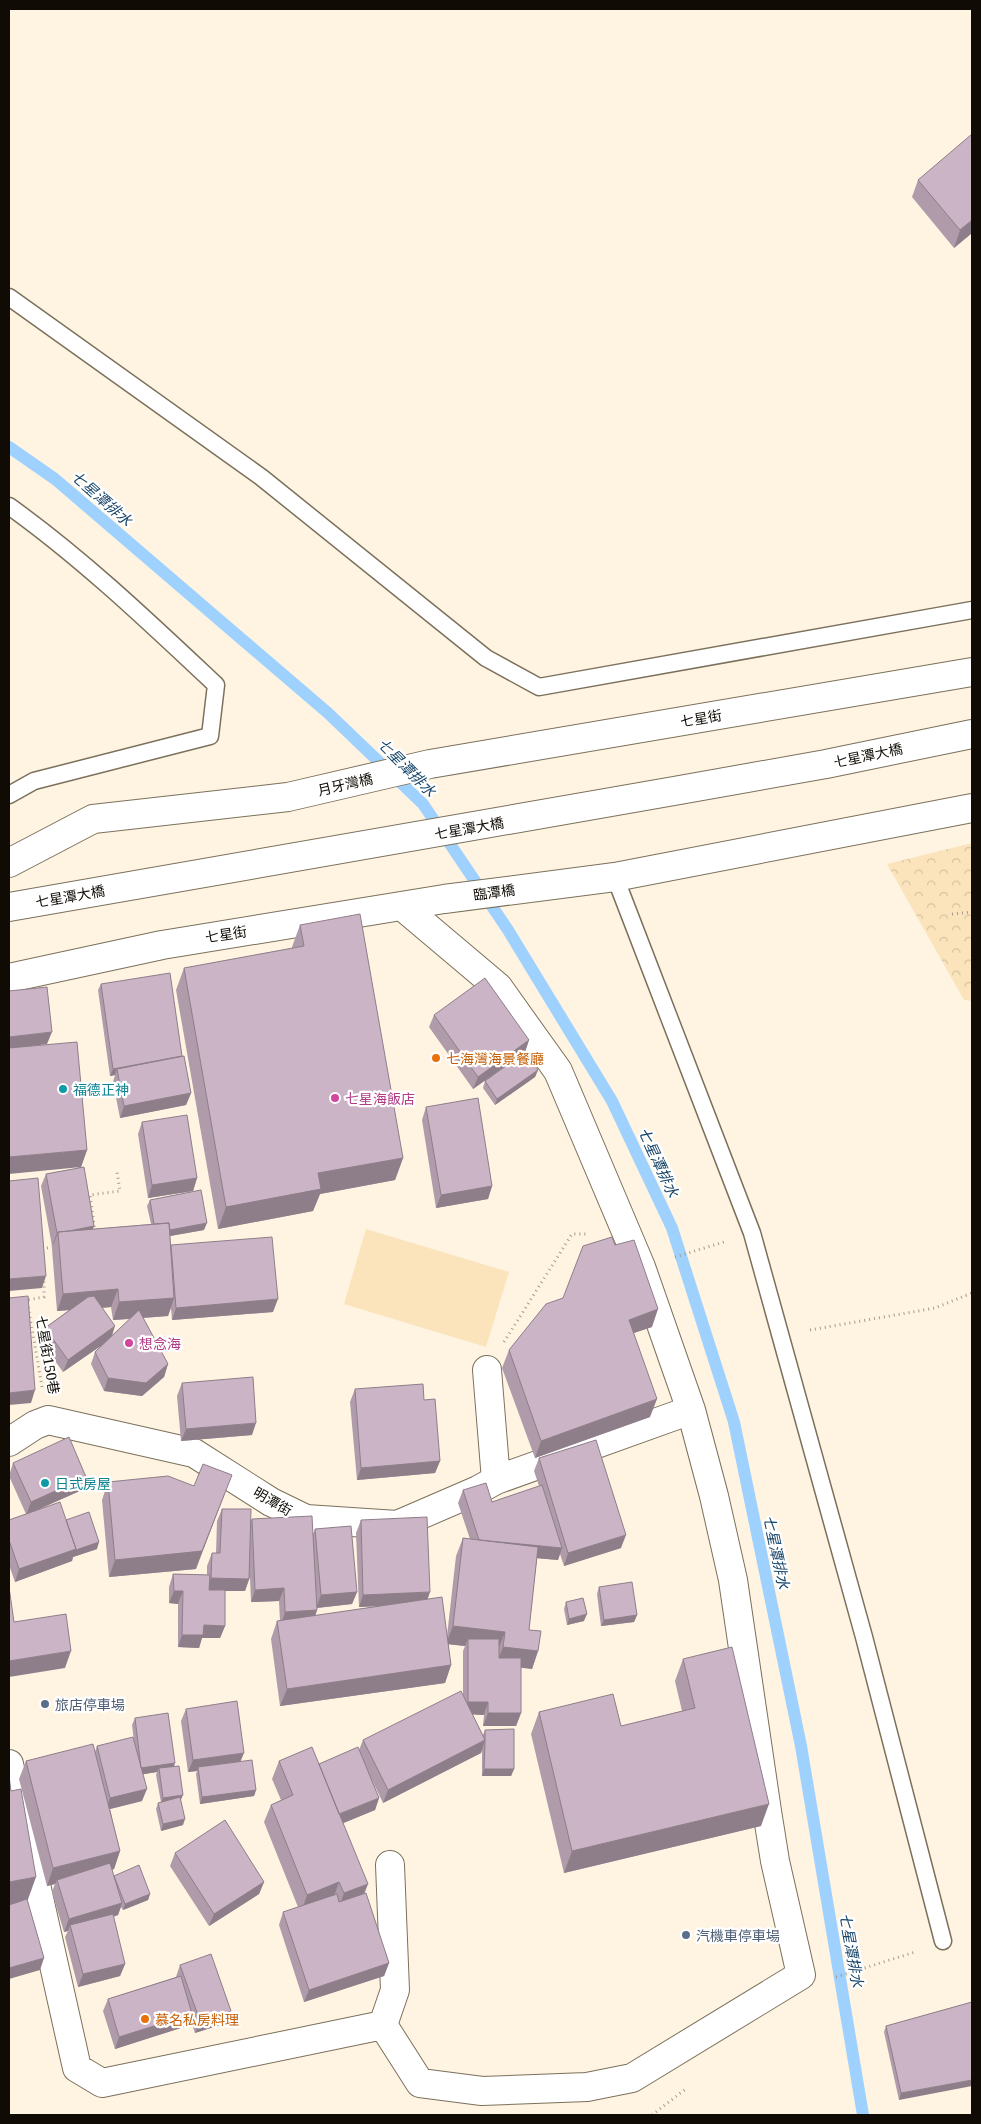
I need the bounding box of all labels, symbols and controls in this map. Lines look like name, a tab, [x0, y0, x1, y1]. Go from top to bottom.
water label: 七星潭排水	[67, 466, 138, 531]
street label: 七星街	[679, 705, 723, 731]
water label: 七星潭排水	[373, 733, 441, 801]
street label: 七星潭大橋	[832, 738, 904, 772]
street label: 月牙灣橋	[316, 768, 374, 800]
street label: 七星潭大橋	[433, 813, 505, 843]
street label: 臨潭橋	[472, 880, 516, 904]
street label: 七星潭大橋	[34, 881, 106, 911]
street label: 七星街	[204, 921, 248, 947]
place label: 七海灣海景餐廳	[446, 1049, 544, 1068]
marker: 七海灣海景餐廳	[430, 1052, 442, 1064]
place label: 福德正神	[73, 1080, 129, 1099]
marker: 福德正神	[57, 1083, 69, 1095]
place label: 七星海飯店	[345, 1089, 415, 1108]
marker: 七星海飯店	[329, 1092, 341, 1104]
water label: 七星潭排水	[634, 1124, 684, 1201]
street label: 七星街150巷	[32, 1314, 64, 1396]
place label: 想念海	[139, 1334, 181, 1353]
marker: 想念海	[123, 1337, 135, 1349]
place label: 日式房屋	[55, 1474, 111, 1493]
marker: 日式房屋	[39, 1477, 51, 1489]
street label: 明潭街	[250, 1482, 296, 1520]
water label: 七星潭排水	[759, 1513, 795, 1592]
place label: 旅店停車場	[55, 1695, 125, 1714]
marker: 旅店停車場	[39, 1698, 51, 1710]
water label: 七星潭排水	[836, 1911, 869, 1990]
place label: 汽機車停車場	[696, 1926, 780, 1945]
marker: 汽機車停車場	[680, 1929, 692, 1941]
place label: 慕名私房料理	[155, 2010, 239, 2029]
marker: 慕名私房料理	[139, 2013, 151, 2025]

